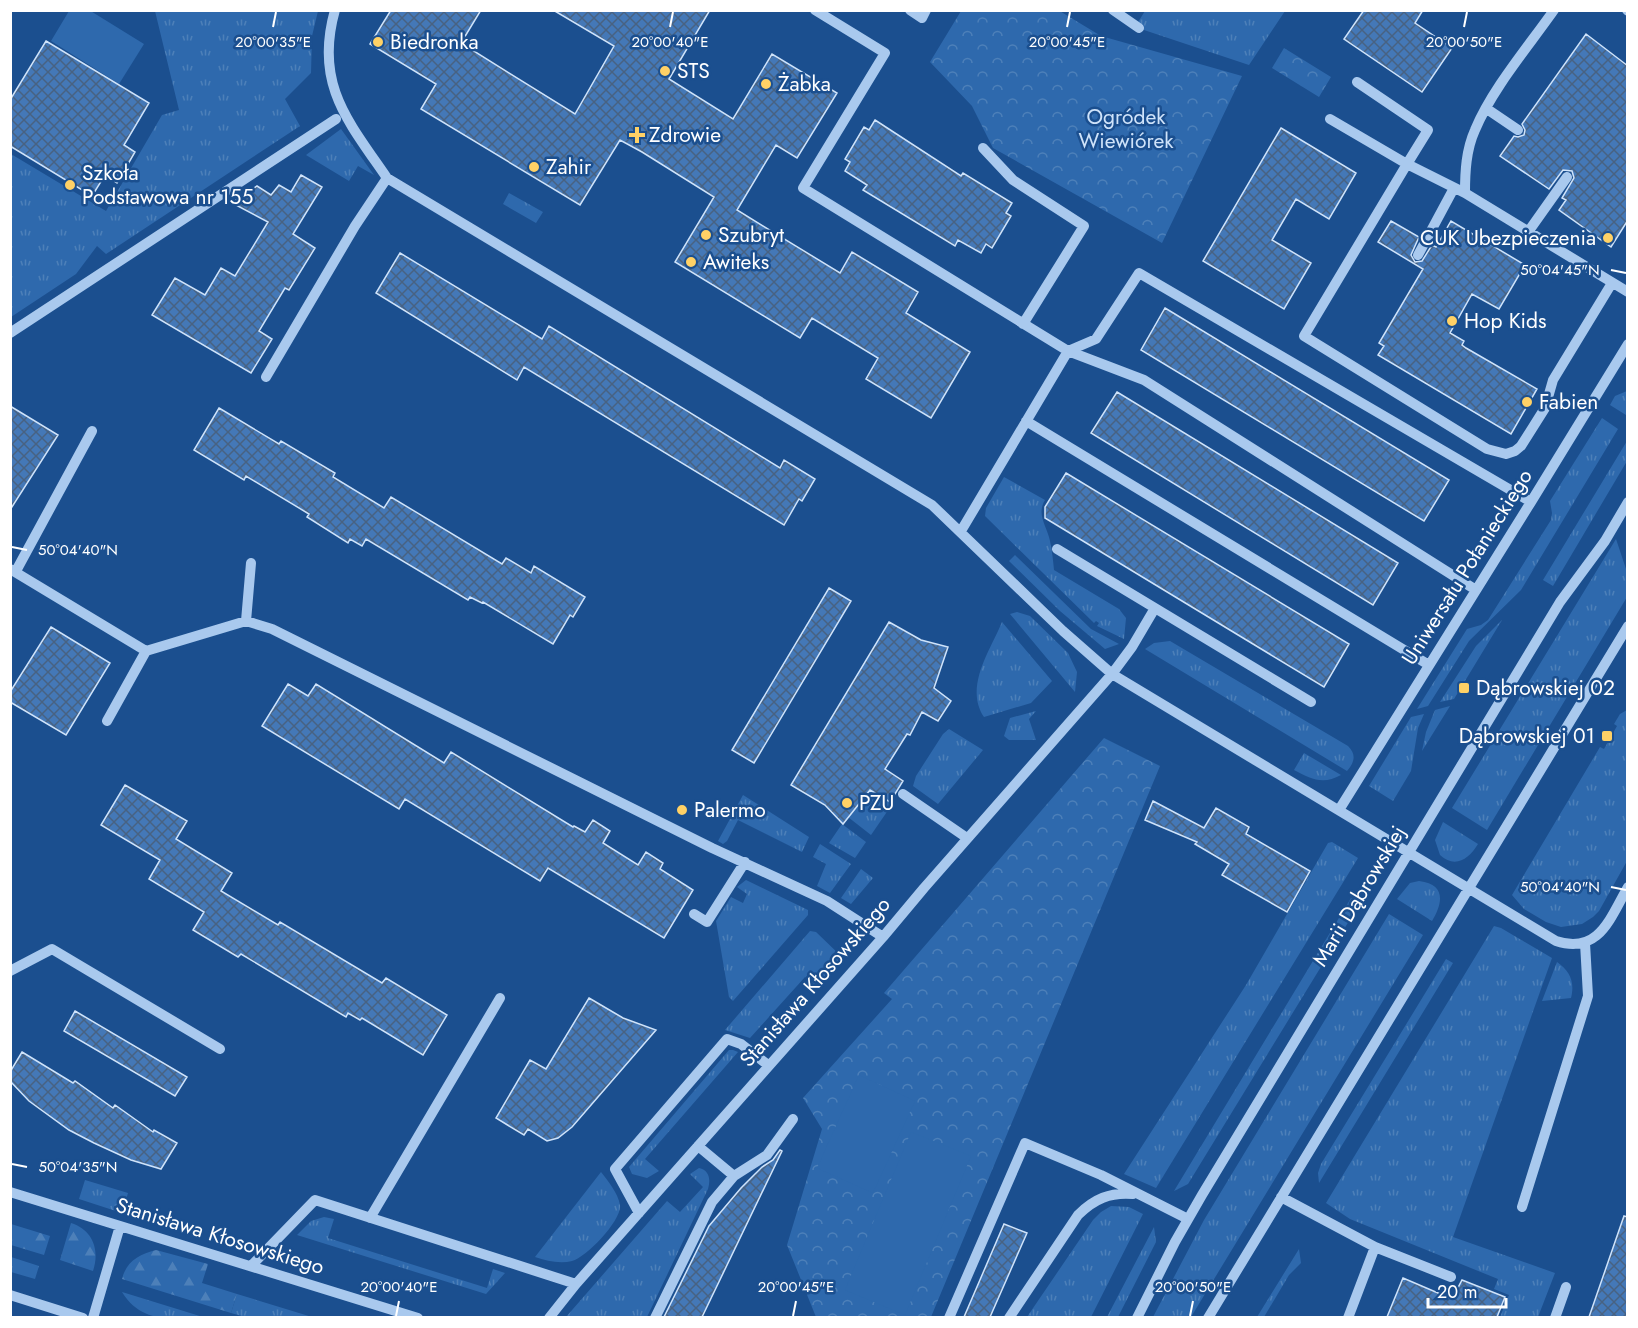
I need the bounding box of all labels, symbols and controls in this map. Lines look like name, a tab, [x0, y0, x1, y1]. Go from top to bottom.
place label: Biedronka	[390, 27, 479, 57]
text: 20°00'35"E	[235, 31, 311, 53]
text: 20°00'40"E	[632, 31, 708, 53]
text: 20°00'45"E	[1029, 31, 1105, 53]
text: 20°00'50"E	[1426, 31, 1502, 53]
marker: Biedronka	[371, 35, 385, 49]
place label: STS	[677, 56, 710, 86]
marker: STS	[658, 64, 672, 78]
place label: Żabka	[778, 69, 831, 99]
marker: Żabka	[759, 77, 773, 91]
park label: Ogródek Wiewiórek	[1079, 102, 1174, 156]
place label: Zdrowie	[649, 120, 721, 150]
marker: Zdrowie	[630, 128, 644, 142]
place label: Zahir	[546, 152, 592, 182]
place label: Szkoła Podstawowa nr 155	[82, 158, 253, 212]
marker: Zahir	[527, 160, 541, 174]
marker: Szkoła Podstawowa nr 155	[63, 178, 77, 192]
place label: Szubryt	[718, 220, 784, 250]
place label: CUK Ubezpieczenia	[1420, 223, 1596, 253]
marker: Szubryt	[699, 228, 713, 242]
marker: CUK Ubezpieczenia	[1601, 231, 1615, 245]
place label: Awiteks	[703, 247, 769, 277]
marker: Awiteks	[684, 255, 698, 269]
text: 50°04'45"N	[1520, 259, 1600, 281]
place label: Hop Kids	[1464, 306, 1547, 336]
marker: Hop Kids	[1445, 314, 1459, 328]
place label: Fabien	[1539, 387, 1598, 417]
marker: Fabien	[1520, 395, 1534, 409]
street label: Uniwersału Połanieckiego	[1394, 463, 1540, 671]
text: 50°04'40"N	[38, 539, 118, 561]
place label: Dąbrowskiej 02	[1476, 673, 1615, 703]
marker: Dąbrowskiej 02	[1457, 681, 1471, 695]
place label: Dąbrowskiej 01	[1459, 721, 1595, 751]
marker: Dąbrowskiej 01	[1600, 729, 1614, 743]
place label: PZU	[859, 788, 894, 818]
place label: Palermo	[694, 795, 766, 825]
marker: PZU	[840, 796, 854, 810]
marker: Palermo	[675, 803, 689, 817]
street label: Marii Dąbrowskiej	[1305, 820, 1413, 972]
text: 50°04'40"N	[1520, 876, 1600, 898]
street label: Stanisława Kłosowskiego	[733, 890, 897, 1074]
text: 50°04'35"N	[39, 1156, 117, 1178]
street label: Stanisława Kłosowskiego	[112, 1190, 328, 1282]
scale bar	[1428, 1271, 1506, 1309]
text: 20°00'40"E	[361, 1276, 437, 1298]
text: 20°00'45"E	[758, 1276, 834, 1298]
text: 20°00'50"E	[1155, 1276, 1231, 1298]
text: 20 m	[1437, 1279, 1477, 1305]

